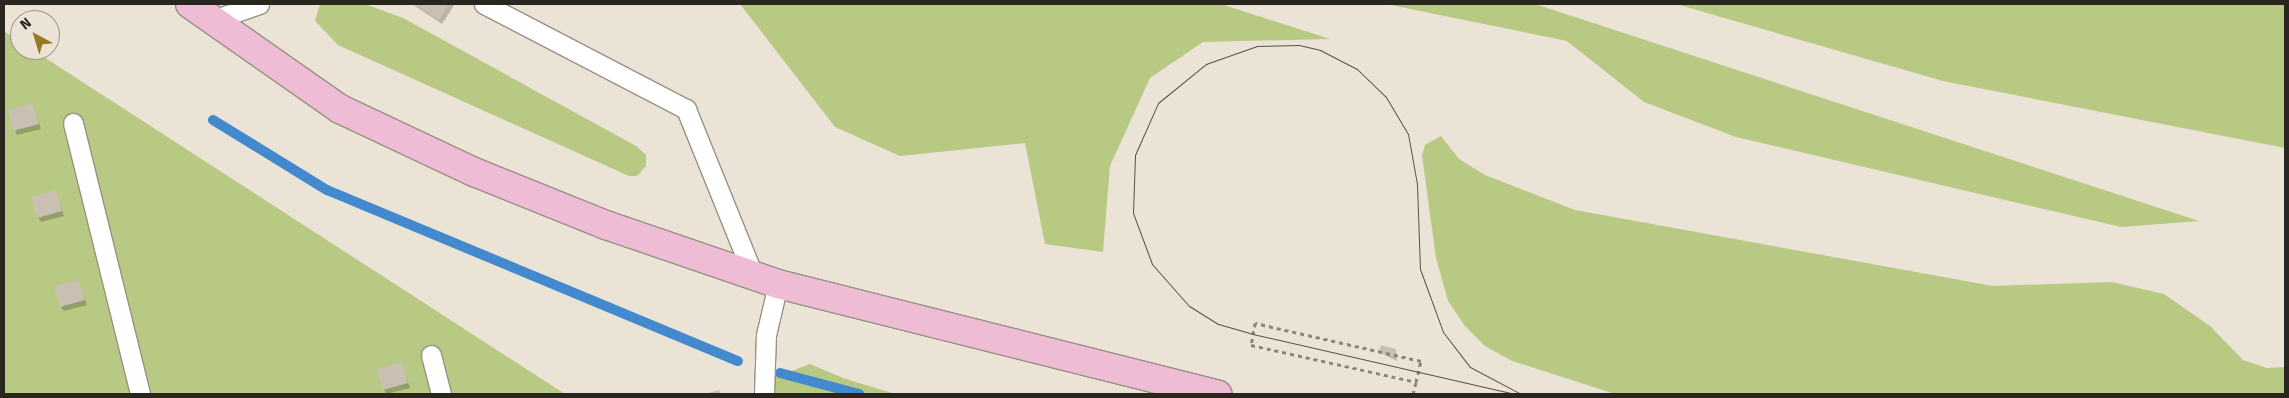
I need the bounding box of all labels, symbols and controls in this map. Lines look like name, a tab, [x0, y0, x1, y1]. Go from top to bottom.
north arrow	[10, 10, 60, 60]
text: N	[17, 14, 35, 33]

